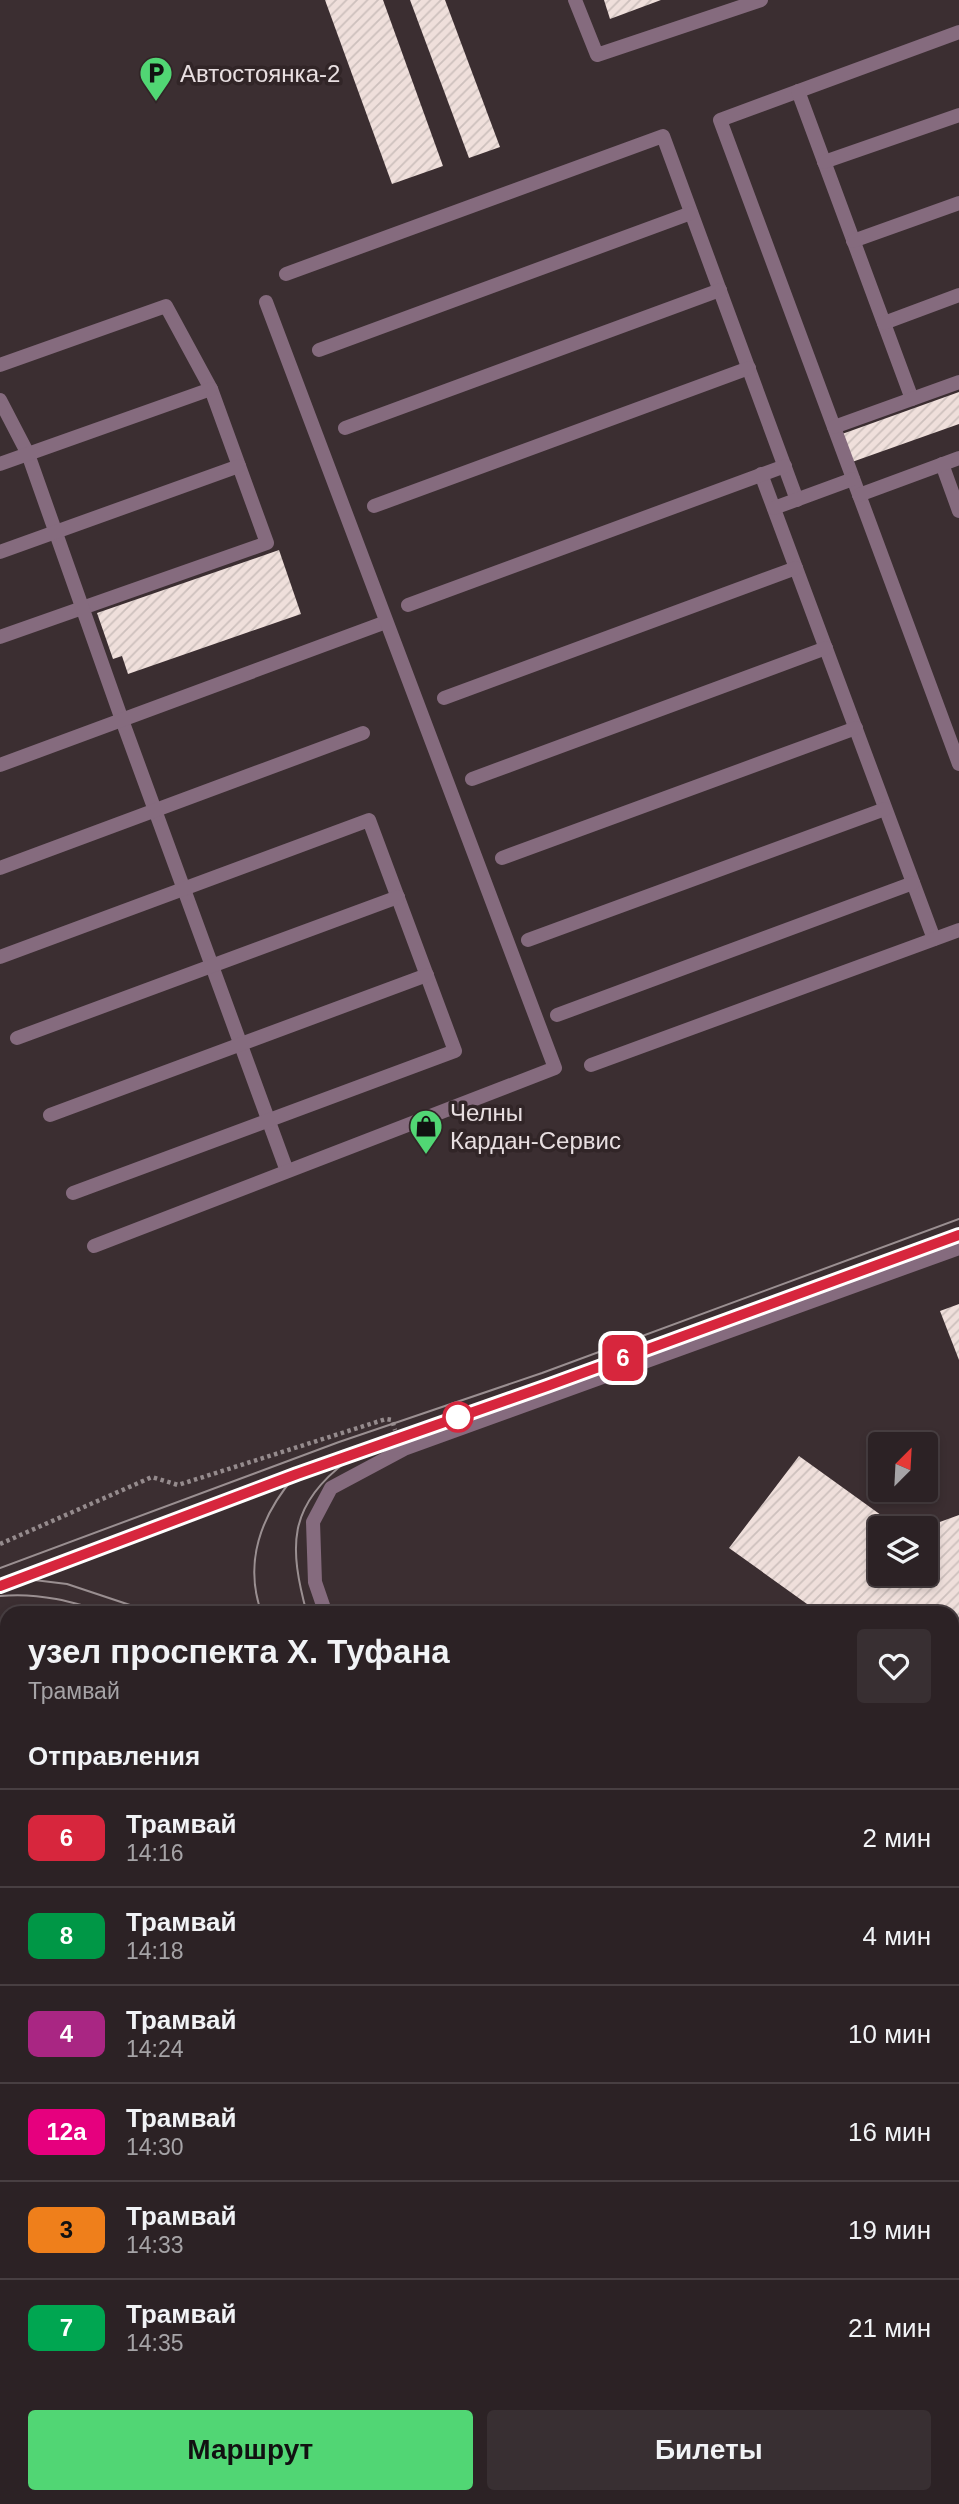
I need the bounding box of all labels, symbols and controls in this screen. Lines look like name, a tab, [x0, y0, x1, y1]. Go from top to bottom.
parking icon: Автостоянка-2	[137, 54, 175, 103]
place label: Автостоянка-2	[180, 60, 340, 87]
place label: Челны Кардан-Сервис	[450, 1099, 621, 1154]
shop icon: Челны Кардан-Сервис	[407, 1107, 445, 1156]
line badge: 6	[600, 1335, 646, 1381]
text: 6	[616, 1344, 630, 1371]
unlabelled marker	[443, 1402, 473, 1432]
north arrow	[868, 1432, 938, 1502]
map controls	[868, 1432, 938, 1586]
button: layers	[868, 1516, 938, 1586]
button: heart	[857, 1629, 931, 1703]
text: узел проспекта Х. Туфана	[28, 1633, 450, 1670]
text: Трамвай	[28, 1678, 120, 1704]
text: Отправления	[28, 1741, 200, 1771]
text: Трамвай	[126, 1809, 237, 1839]
text: 2 мин	[863, 1823, 931, 1853]
text: 6	[60, 1824, 73, 1851]
text: 14:16	[126, 1840, 184, 1866]
text: Трамвай	[126, 1907, 237, 1937]
text: 4 мин	[863, 1921, 931, 1951]
text: 8	[60, 1922, 73, 1949]
text: 14:18	[126, 1938, 184, 1964]
text: Трамвай	[126, 2005, 237, 2035]
text: 10 мин	[848, 2019, 931, 2049]
text: 4	[60, 2020, 73, 2047]
text: 14:24	[126, 2036, 184, 2062]
text: Трамвай	[126, 2103, 237, 2133]
text: 16 мин	[848, 2117, 931, 2147]
text: 12а	[46, 2118, 87, 2145]
text: 14:30	[126, 2134, 184, 2160]
text: Трамвай	[126, 2201, 237, 2231]
text: 19 мин	[848, 2215, 931, 2245]
text: 3	[60, 2216, 73, 2243]
text: 14:33	[126, 2232, 184, 2258]
text: Трамвай	[126, 2299, 237, 2329]
text: 21 мин	[848, 2313, 931, 2343]
text: 7	[60, 2314, 73, 2341]
text: 14:35	[126, 2330, 184, 2356]
button: Маршрут	[28, 2410, 473, 2490]
button: Билеты	[487, 2410, 931, 2490]

